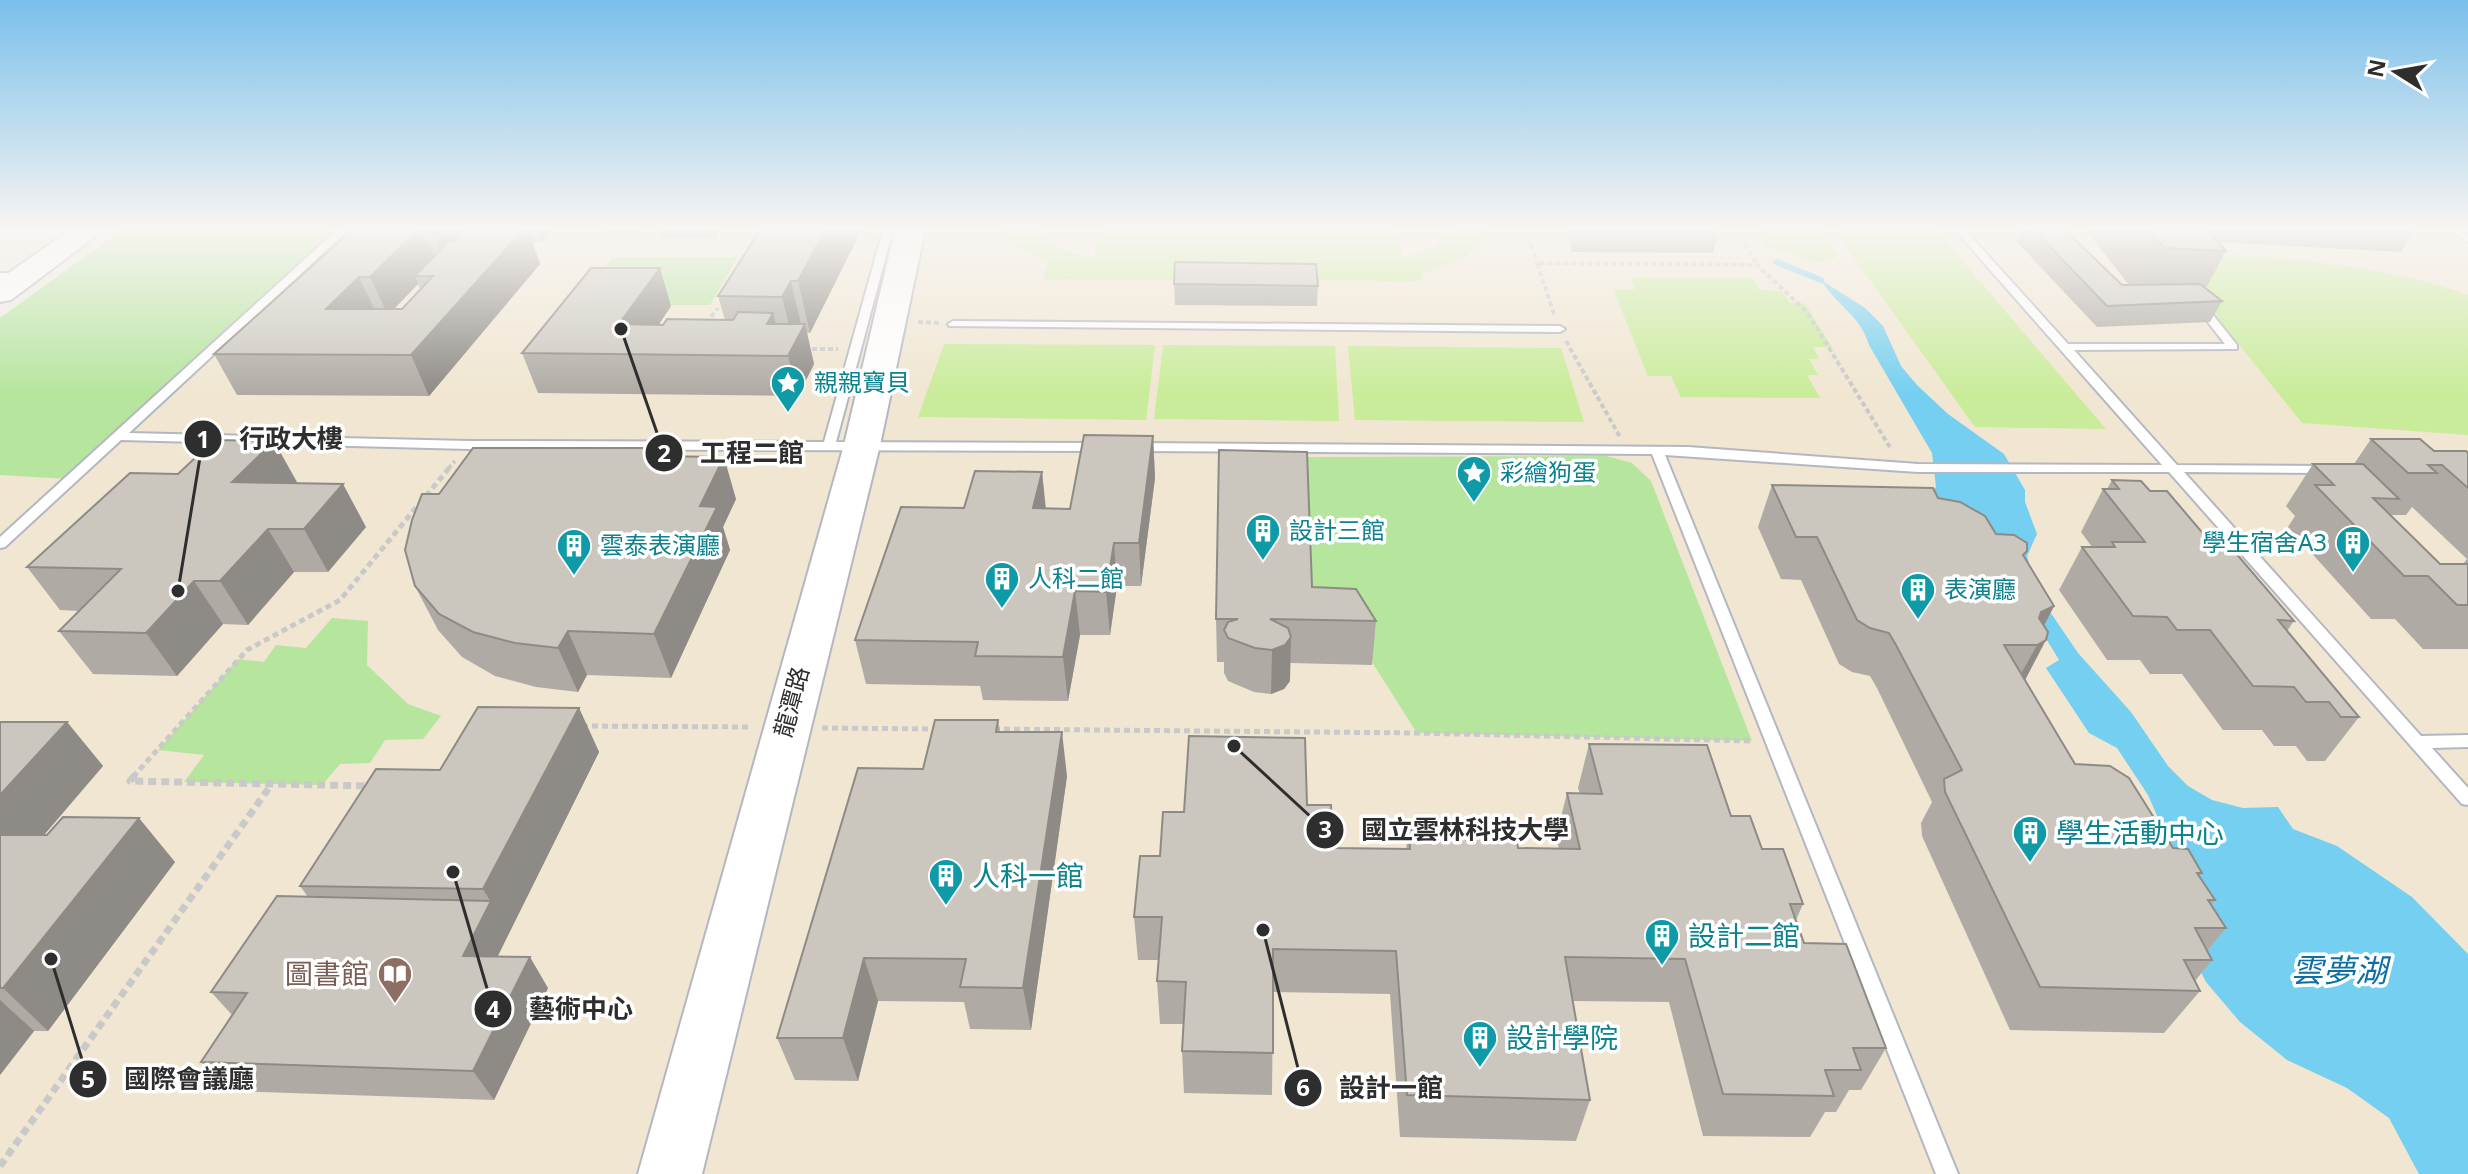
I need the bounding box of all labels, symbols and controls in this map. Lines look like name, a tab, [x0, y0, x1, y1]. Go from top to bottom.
north arrow	[2356, 32, 2436, 112]
text: N	[2359, 56, 2392, 80]
place icon: 親親寶貝	[769, 364, 807, 414]
place label: 親親寶貝	[814, 365, 910, 398]
callout: 行政大樓	[183, 414, 359, 464]
text: 行政大樓	[239, 420, 343, 456]
text: 1	[196, 422, 210, 455]
callout: 工程二館	[644, 428, 820, 478]
text: 工程二館	[700, 434, 804, 470]
text: 2	[657, 436, 671, 469]
place icon: 彩繪狗蛋	[1455, 454, 1493, 504]
place label: 彩繪狗蛋	[1500, 455, 1596, 488]
building icon: 設計三館	[1244, 512, 1282, 562]
place label: 設計三館	[1289, 513, 1385, 546]
building icon: 學生宿舍A3	[2334, 524, 2372, 574]
place label: 學生宿舍A3	[2202, 525, 2327, 558]
building icon: 雲泰表演廳	[555, 527, 593, 577]
place label: 雲泰表演廳	[600, 528, 720, 561]
building icon: 人科二館	[983, 560, 1021, 610]
place label: 人科二館	[1028, 561, 1124, 594]
building icon: 表演廳	[1899, 571, 1937, 621]
place label: 表演廳	[1944, 572, 2016, 605]
street label: 龍潭路	[765, 663, 816, 741]
callout: 國立雲林科技大學	[1305, 805, 1585, 855]
text: 國立雲林科技大學	[1361, 811, 1569, 847]
text: 3	[1318, 812, 1332, 845]
place label: 學生活動中心	[2056, 813, 2224, 851]
building icon: 學生活動中心	[2011, 814, 2049, 864]
place label: 人科一館	[972, 856, 1084, 894]
building icon: 人科一館	[927, 857, 965, 907]
place label: 設計二館	[1688, 916, 1800, 954]
building icon: 設計二館	[1643, 917, 1681, 967]
water label: 雲夢湖	[2291, 948, 2392, 991]
place label: 圖書館	[285, 954, 369, 992]
library icon: 圖書館	[376, 955, 414, 1005]
callout: 藝術中心	[473, 984, 649, 1034]
text: 藝術中心	[529, 990, 633, 1026]
text: 4	[486, 992, 500, 1025]
place label: 設計學院	[1506, 1018, 1618, 1056]
building icon: 設計學院	[1461, 1019, 1499, 1069]
callout: 國際會議廳	[68, 1054, 270, 1104]
text: 國際會議廳	[124, 1060, 254, 1096]
text: 5	[81, 1062, 95, 1095]
callout: 設計一館	[1283, 1063, 1459, 1113]
text: 設計一館	[1339, 1069, 1443, 1105]
text: 6	[1296, 1070, 1310, 1103]

